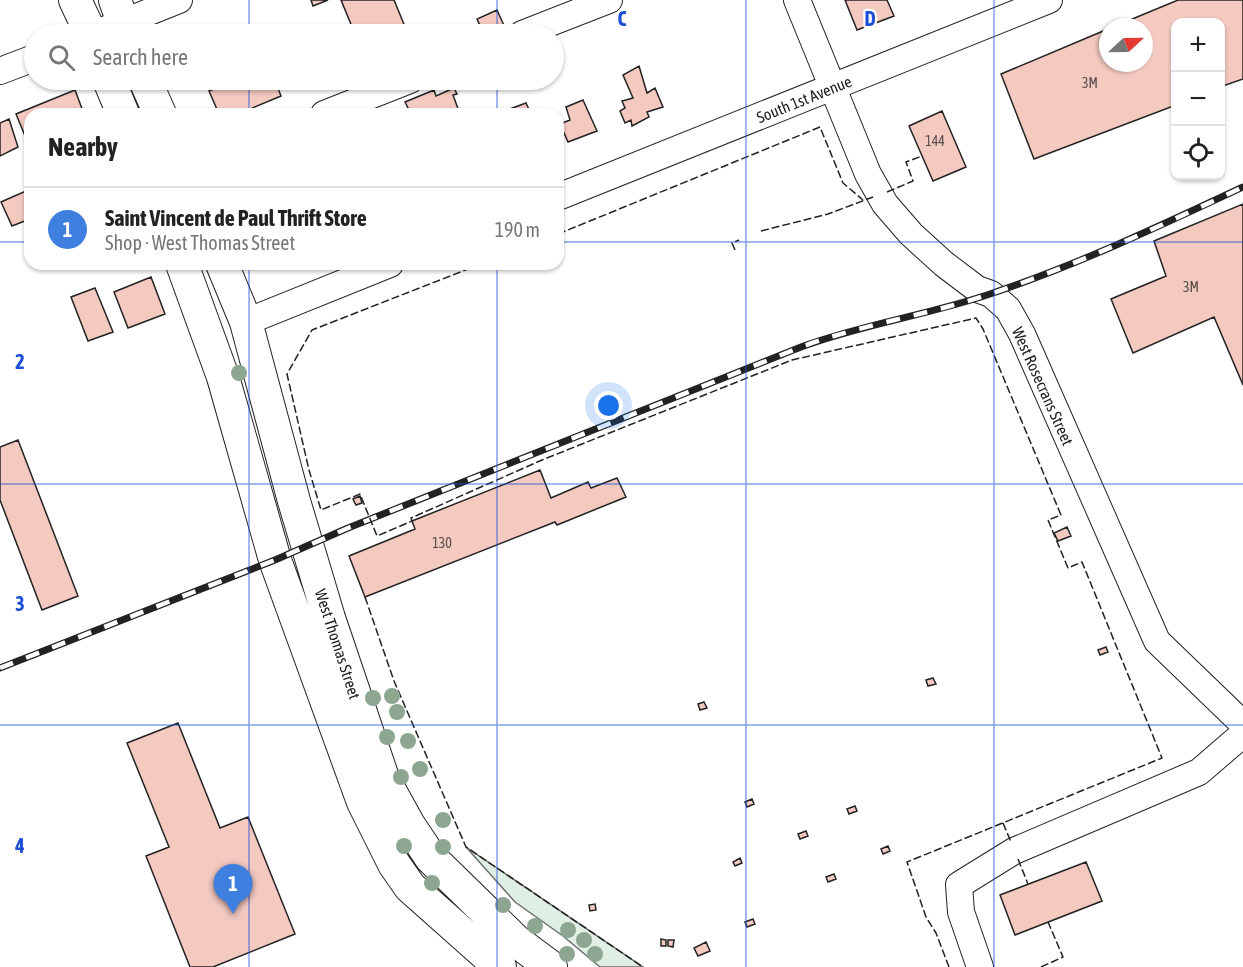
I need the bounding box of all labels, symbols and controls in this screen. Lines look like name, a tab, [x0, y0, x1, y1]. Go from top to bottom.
text: C	[618, 7, 627, 30]
text: D	[864, 7, 876, 30]
north arrow	[1099, 18, 1153, 72]
map controls	[1171, 18, 1225, 180]
button: +	[1171, 18, 1225, 72]
search box	[24, 24, 564, 90]
icon: search	[45, 41, 78, 74]
text: Search here	[93, 44, 188, 70]
street label: South 1st Avenue	[754, 72, 854, 126]
button: −	[1171, 72, 1225, 126]
house number: 3M	[1082, 75, 1098, 91]
button: locate	[1171, 126, 1225, 180]
text: Nearby	[48, 132, 118, 162]
house number: 144	[925, 133, 945, 149]
text: Saint Vincent de Paul Thrift Store	[105, 205, 367, 231]
text: 1	[63, 218, 72, 241]
text: 190 m	[495, 218, 540, 241]
text: Shop · West Thomas Street	[105, 231, 295, 254]
house number: 3M	[1183, 279, 1199, 295]
street label: West Rosecrans Street	[1009, 324, 1077, 448]
text: 2	[15, 350, 25, 373]
your location	[594, 391, 623, 420]
house number: 130	[432, 535, 452, 551]
street label: West Thomas Street	[312, 587, 364, 702]
text: 3	[15, 592, 25, 615]
text: 4	[14, 834, 25, 857]
pin: 1	[214, 864, 252, 914]

